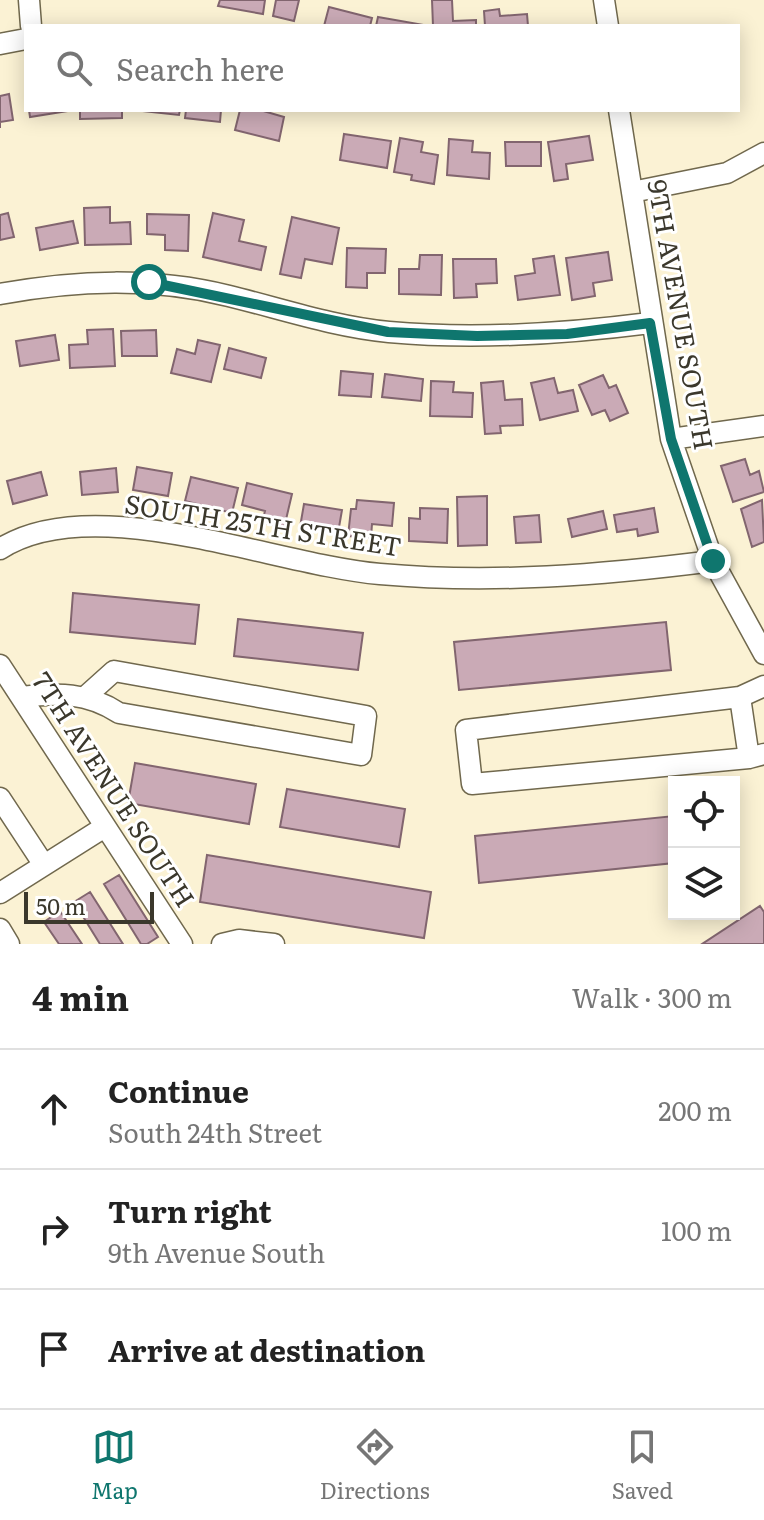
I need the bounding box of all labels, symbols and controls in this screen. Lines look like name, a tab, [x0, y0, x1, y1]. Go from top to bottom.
search box	[24, 24, 740, 112]
icon: search	[52, 46, 96, 90]
text: Search here	[116, 46, 284, 90]
street label: 9TH AVENUE SOUTH	[639, 176, 725, 453]
route start	[131, 264, 167, 300]
street label: SOUTH 25TH STREET	[122, 482, 405, 565]
route end	[695, 543, 731, 579]
street label: 7TH AVENUE SOUTH	[24, 663, 206, 914]
map controls	[668, 776, 740, 920]
button: locate	[668, 776, 740, 848]
button: layers	[668, 848, 740, 920]
scale bar	[24, 888, 154, 924]
text: 50 m	[36, 889, 86, 922]
text: 4 min	[32, 971, 129, 1021]
text: Walk · 300 m	[572, 977, 732, 1016]
text: Continue	[108, 1068, 249, 1112]
icon: ahead	[32, 1087, 76, 1131]
text: 200 m	[658, 1090, 732, 1129]
text: South 24th Street	[108, 1112, 322, 1151]
text: Turn right	[108, 1188, 272, 1232]
icon: right	[32, 1207, 76, 1251]
text: 100 m	[661, 1210, 732, 1249]
text: 9th Avenue South	[108, 1232, 325, 1271]
icon: arrive	[32, 1327, 76, 1371]
text: Arrive at destination	[108, 1327, 425, 1371]
tab: Map	[91, 1425, 138, 1506]
tab: Directions	[320, 1425, 430, 1506]
tab: Saved	[612, 1425, 673, 1506]

